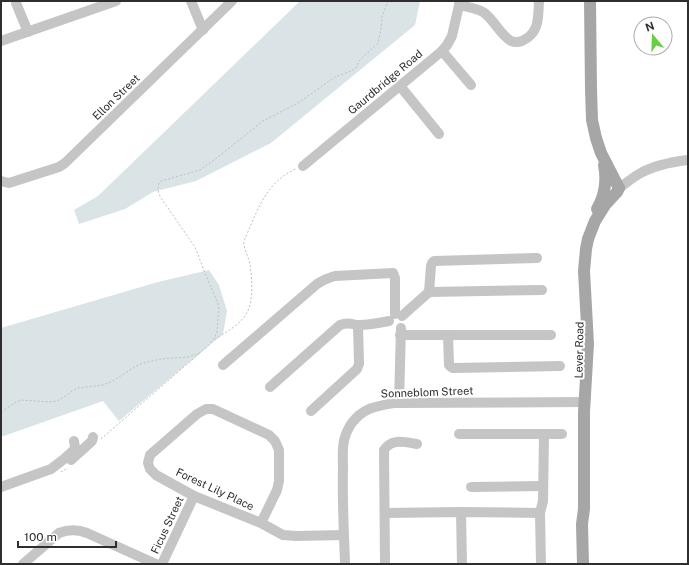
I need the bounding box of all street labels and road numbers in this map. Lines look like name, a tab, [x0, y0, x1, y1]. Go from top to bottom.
street label: Gaurdbridge Road	[345, 47, 425, 117]
street label: Ellon Street	[90, 72, 142, 122]
street label: Lever Road	[573, 321, 585, 379]
street label: Sonneblom Street	[380, 384, 474, 400]
street label: Forest Lily Place	[174, 466, 256, 512]
street label: Ficus Street	[148, 494, 186, 556]

